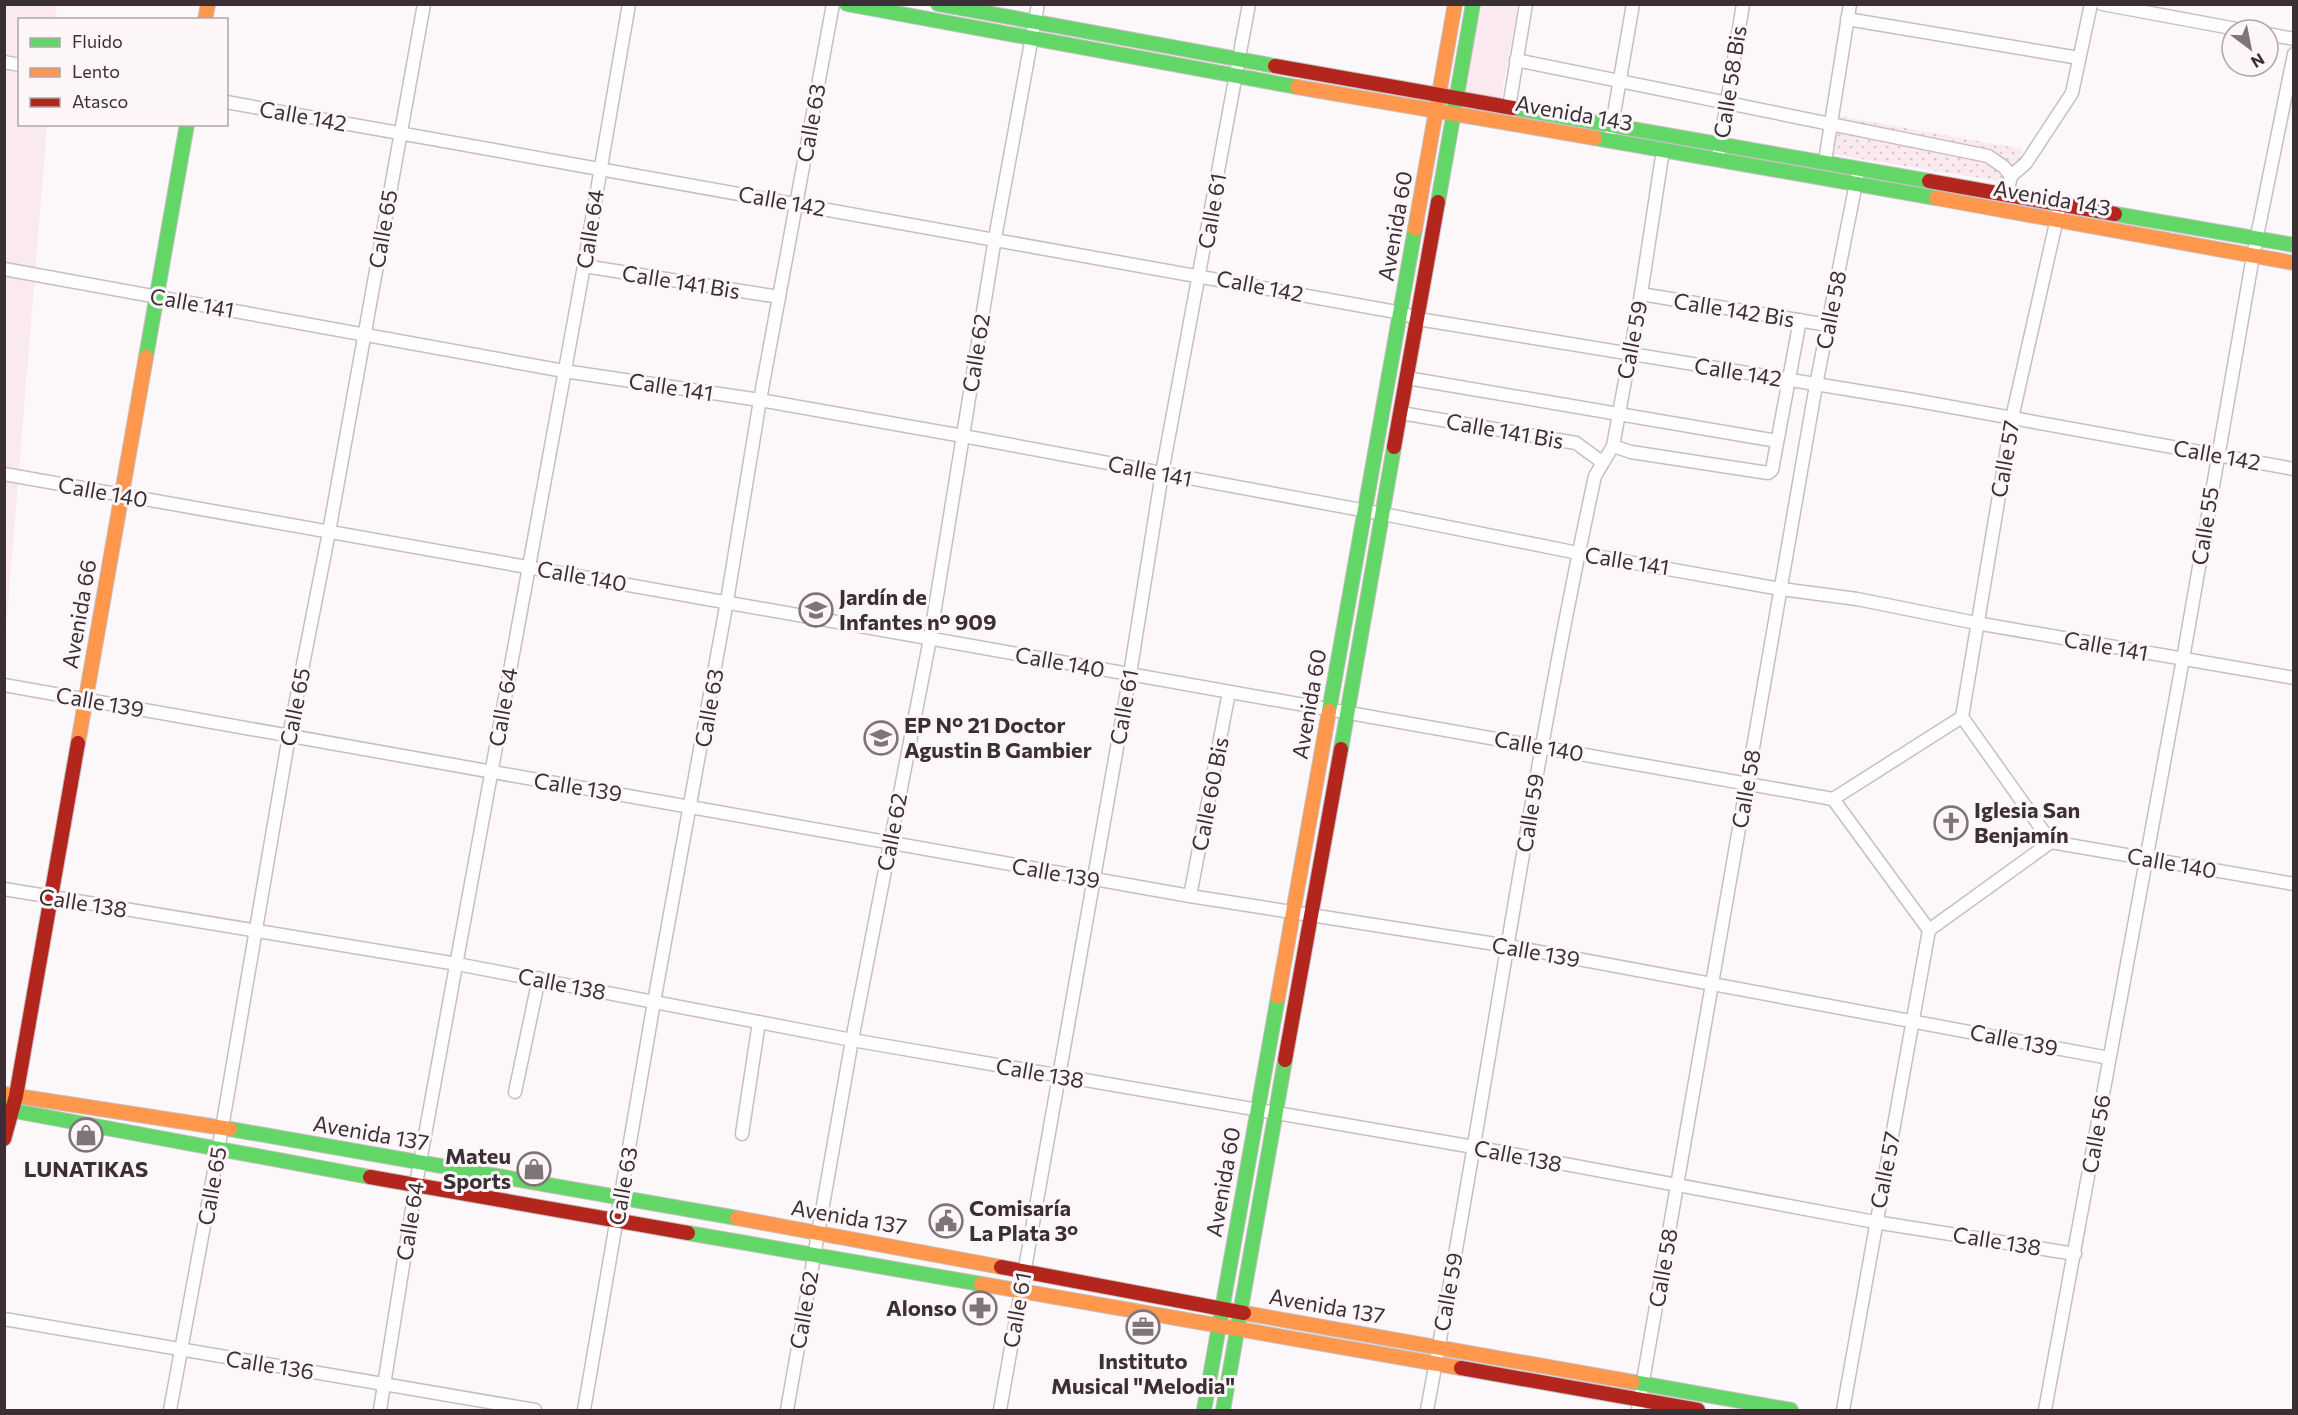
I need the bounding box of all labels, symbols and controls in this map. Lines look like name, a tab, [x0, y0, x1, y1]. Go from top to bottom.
legend	[18, 18, 228, 126]
north arrow	[2220, 18, 2280, 78]
street label: Calle 58 Bis	[1707, 24, 1752, 140]
text: Fluido	[72, 30, 123, 52]
text: N	[2248, 50, 2268, 72]
text: Lento	[72, 60, 120, 82]
street label: Calle 63	[790, 81, 831, 164]
street label: Avenida 143	[1513, 89, 1635, 136]
text: Atasco	[72, 90, 128, 112]
street label: Calle 142	[257, 95, 349, 136]
street label: Avenida 60	[1372, 169, 1417, 283]
street label: Calle 61	[1192, 171, 1231, 251]
street label: Avenida 143	[1991, 174, 2113, 221]
street label: Calle 142	[736, 180, 828, 221]
street label: Calle 65	[362, 187, 403, 270]
street label: Calle 64	[570, 187, 609, 271]
street label: Calle 141 Bis	[620, 259, 742, 304]
street label: Calle 142	[1214, 264, 1306, 307]
street label: Calle 58	[1810, 268, 1851, 352]
street label: Calle 141	[148, 282, 236, 323]
street label: Calle 142 Bis	[1672, 287, 1797, 332]
street label: Calle 59	[1611, 298, 1652, 382]
street label: Calle 62	[956, 312, 995, 394]
street label: Calle 142	[1692, 351, 1784, 392]
street label: Calle 141	[627, 367, 715, 406]
street label: Calle 141 Bis	[1444, 407, 1566, 454]
street label: Calle 57	[1984, 418, 2025, 500]
street label: Calle 142	[2171, 434, 2263, 475]
street label: Calle 141	[1106, 449, 1194, 492]
street label: Calle 140	[56, 470, 150, 513]
street label: Calle 55	[2185, 485, 2224, 567]
street label: Calle 141	[1583, 541, 1671, 580]
street label: Calle 140	[535, 554, 629, 597]
street label: Avenida 66	[56, 557, 101, 671]
place label: Jardín de Infantes n° 909	[839, 583, 996, 635]
school or university icon: Jardín de Infantes n° 909	[798, 592, 834, 628]
street label: Calle 141	[2062, 625, 2150, 666]
street label: Calle 140	[1013, 640, 1107, 683]
street label: Avenida 60	[1286, 647, 1331, 761]
street label: Calle 65	[274, 665, 315, 749]
street label: Calle 64	[482, 665, 523, 749]
street label: Calle 63	[688, 666, 729, 749]
street label: Calle 61	[1104, 667, 1143, 747]
street label: Calle 139	[54, 680, 146, 723]
place label: EP N° 21 Doctor Agustin B Gambier	[904, 711, 1092, 763]
school or university icon: EP N° 21 Doctor Agustin B Gambier	[863, 720, 899, 756]
street label: Calle 140	[1492, 724, 1586, 767]
street label: Calle 60 Bis	[1185, 735, 1234, 853]
street label: Calle 58	[1725, 747, 1766, 830]
street label: Calle 139	[532, 766, 624, 807]
street label: Calle 59	[1510, 772, 1549, 854]
street label: Calle 62	[871, 791, 912, 873]
place label: Iglesia San Benjamín	[1974, 796, 2080, 848]
church icon: Iglesia San Benjamín	[1933, 805, 1969, 841]
street label: Calle 140	[2125, 841, 2219, 884]
street label: Calle 139	[1010, 851, 1102, 894]
street label: Calle 138	[37, 882, 129, 923]
street label: Calle 139	[1490, 930, 1582, 973]
street label: Calle 138	[516, 962, 608, 1005]
street label: Calle 139	[1968, 1018, 2060, 1061]
street label: Calle 138	[994, 1051, 1086, 1094]
street label: Calle 56	[2075, 1092, 2116, 1175]
street label: Avenida 137	[311, 1109, 431, 1156]
shop icon: LUNATIKAS	[68, 1117, 104, 1153]
street label: Avenida 60	[1200, 1125, 1245, 1239]
street label: Calle 57	[1864, 1129, 1905, 1211]
street label: Calle 138	[1472, 1134, 1564, 1177]
place label: Mateu Sports	[443, 1142, 511, 1194]
street label: Calle 65	[191, 1144, 232, 1227]
street label: Calle 63	[602, 1144, 643, 1227]
shop icon: Mateu Sports	[516, 1151, 552, 1187]
place label: LUNATIKAS	[24, 1155, 148, 1182]
street label: Calle 64	[390, 1179, 429, 1263]
street label: Avenida 137	[789, 1193, 909, 1240]
place label: Comisaría La Plata 3°	[969, 1194, 1078, 1246]
public building icon: Comisaría La Plata 3°	[928, 1203, 964, 1239]
street label: Calle 138	[1951, 1220, 2043, 1261]
street label: Calle 58	[1642, 1226, 1683, 1309]
street label: Calle 59	[1427, 1250, 1468, 1333]
street label: Calle 62	[783, 1269, 824, 1351]
street label: Calle 61	[997, 1270, 1036, 1350]
street label: Avenida 137	[1267, 1282, 1387, 1329]
pharmacy icon: Alonso	[962, 1290, 998, 1326]
place label: Alonso	[886, 1294, 957, 1321]
office icon: Instituto Musical "Melodia"	[1125, 1309, 1161, 1345]
street label: Calle 136	[224, 1344, 316, 1385]
place label: Instituto Musical "Melodia"	[1051, 1347, 1235, 1399]

